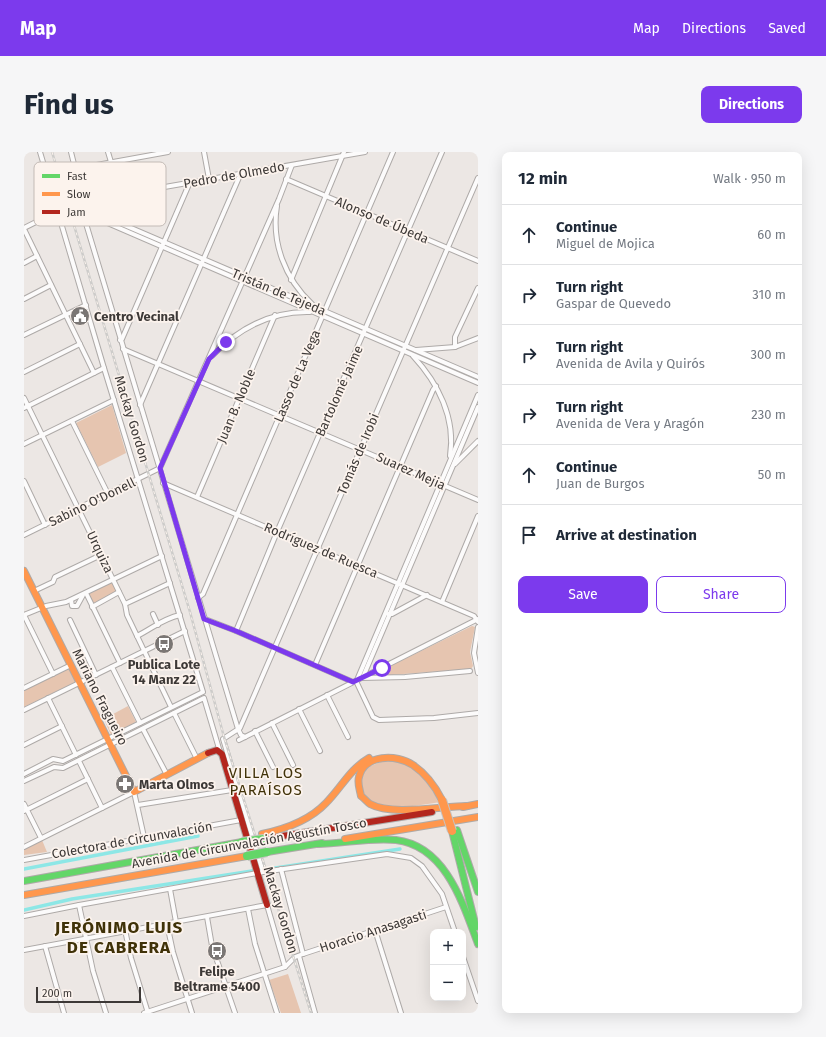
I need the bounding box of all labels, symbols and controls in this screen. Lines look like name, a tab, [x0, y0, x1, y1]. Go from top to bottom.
text: Map	[20, 17, 57, 40]
text: Map	[633, 20, 660, 37]
text: Directions	[682, 20, 746, 37]
text: Saved	[768, 20, 806, 37]
button: Directions	[701, 86, 802, 123]
text: Find us	[24, 88, 114, 121]
street label: Pedro de Olmedo	[182, 159, 286, 191]
legend	[34, 162, 166, 226]
text: 12 min	[518, 168, 568, 189]
text: Fast	[67, 170, 87, 183]
text: Walk · 950 m	[713, 171, 786, 186]
text: Slow	[67, 188, 91, 201]
street label: Alonso de Úbeda	[333, 194, 431, 246]
text: Jam	[67, 206, 86, 219]
text: Continue	[556, 218, 617, 236]
icon: ahead	[518, 224, 540, 246]
text: 60 m	[757, 227, 786, 242]
text: Miguel de Mojica	[556, 236, 655, 251]
street label: Tristán de Tejeda	[230, 265, 328, 319]
text: Turn right	[556, 278, 623, 296]
icon: right	[518, 284, 540, 306]
text: 310 m	[752, 287, 786, 302]
text: Gaspar de Quevedo	[556, 296, 671, 311]
public building icon: Centro Vecinal	[69, 305, 91, 327]
place label: Centro Vecinal	[94, 309, 179, 324]
street label: Lasso de La Vega	[271, 327, 323, 425]
route end	[217, 333, 235, 351]
text: Turn right	[556, 338, 623, 356]
street label: Bartolomé Jaime	[312, 343, 366, 439]
icon: right	[518, 344, 540, 366]
text: 300 m	[750, 347, 786, 362]
text: Avenida de Avila y Quirós	[556, 356, 705, 371]
street label: Juan B. Noble	[214, 367, 258, 445]
street label: Mackay Gordon	[112, 374, 152, 464]
text: Turn right	[556, 398, 623, 416]
icon: right	[518, 404, 540, 426]
text: 230 m	[751, 407, 786, 422]
street label: Tomás de Irobi	[334, 411, 382, 497]
text: Avenida de Vera y Aragón	[556, 416, 704, 431]
street label: Suarez Mejia	[374, 449, 448, 493]
text: Continue	[556, 458, 617, 476]
icon: ahead	[518, 464, 540, 486]
text: 50 m	[758, 467, 786, 482]
street label: Sabino O'Donell	[46, 474, 138, 529]
text: Juan de Burgos	[556, 476, 644, 491]
street label: Rodríguez de Ruesca	[262, 519, 380, 581]
icon: arrive	[518, 524, 540, 546]
text: Arrive at destination	[556, 526, 697, 544]
street label: Urquiza	[83, 529, 117, 575]
button: Save	[518, 576, 648, 613]
button: Share	[656, 576, 786, 613]
bus stop icon: Publica Lote 14 Manz 22	[153, 633, 175, 655]
street label: Mariano Fragueiro	[69, 646, 131, 748]
place label: Publica Lote 14 Manz 22	[128, 657, 200, 687]
route start	[373, 659, 391, 677]
district label: VILLA LOS PARAÍSOS	[229, 764, 303, 799]
pharmacy icon: Marta Olmos	[114, 773, 136, 795]
place label: Marta Olmos	[139, 777, 215, 792]
street label: Avenida de Circunvalación Agustín Tosco	[130, 815, 368, 871]
street label: Colectora de Circunvalación	[50, 818, 214, 862]
street label: Mackay Gordon	[261, 865, 301, 955]
street label: Horacio Anasagasti	[318, 907, 428, 955]
district label: JERÓNIMO LUIS DE CABRERA	[54, 917, 183, 958]
map controls	[430, 929, 466, 1001]
button: +	[430, 929, 466, 965]
bus stop icon: Felipe Beltrame 5400	[206, 940, 228, 962]
place label: Felipe Beltrame 5400	[174, 964, 261, 994]
button: −	[430, 965, 466, 1001]
scale bar	[36, 985, 141, 1004]
text: 200 m	[42, 987, 72, 1000]

